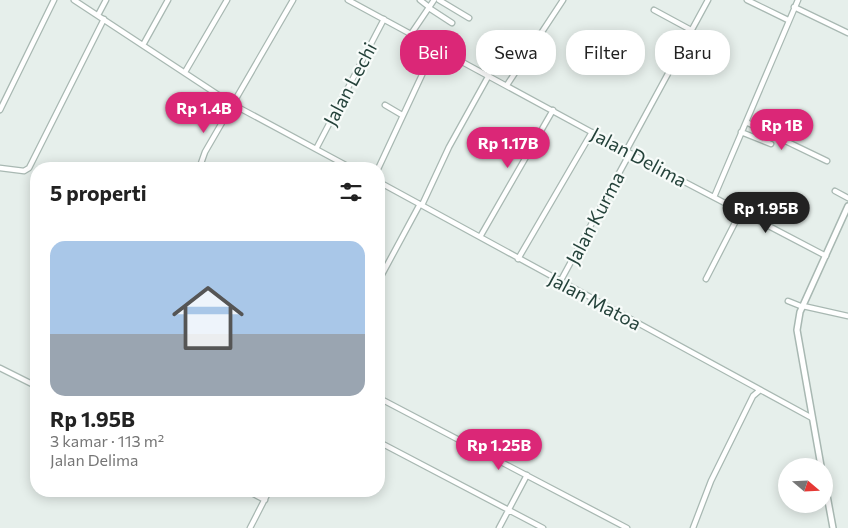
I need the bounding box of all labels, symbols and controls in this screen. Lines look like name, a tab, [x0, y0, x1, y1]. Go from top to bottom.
chip: Beli	[400, 30, 466, 75]
chip: Sewa	[476, 30, 556, 75]
chip: Filter	[566, 30, 645, 75]
chip: Baru	[655, 30, 730, 75]
street label: Jalan Lechi	[318, 38, 381, 129]
pin: Rp 1.4B	[158, 92, 250, 134]
text: Rp 1.4B	[176, 98, 232, 117]
pin: Rp 1B	[747, 108, 817, 151]
text: Rp 1B	[761, 115, 803, 134]
street label: Jalan Delima	[587, 122, 691, 191]
pin: Rp 1.17B	[456, 126, 560, 169]
text: Rp 1.17B	[478, 133, 538, 152]
street label: Jalan Kurma	[560, 167, 629, 268]
icon: filters	[337, 178, 365, 206]
text: 5 properti	[50, 180, 146, 205]
pin: Rp 1.95B	[714, 192, 818, 234]
text: Rp 1.95B	[734, 198, 798, 217]
street label: Jalan Matoa	[545, 267, 646, 335]
icon: home	[163, 273, 253, 363]
text: Rp 1.95B	[50, 406, 135, 431]
pin: Rp 1.25B	[447, 428, 551, 471]
text: 3 kamar · 113 m²	[50, 431, 164, 450]
text: Rp 1.25B	[467, 435, 531, 454]
text: Jalan Delima	[50, 450, 138, 469]
north arrow	[778, 458, 832, 512]
map controls	[778, 458, 833, 513]

